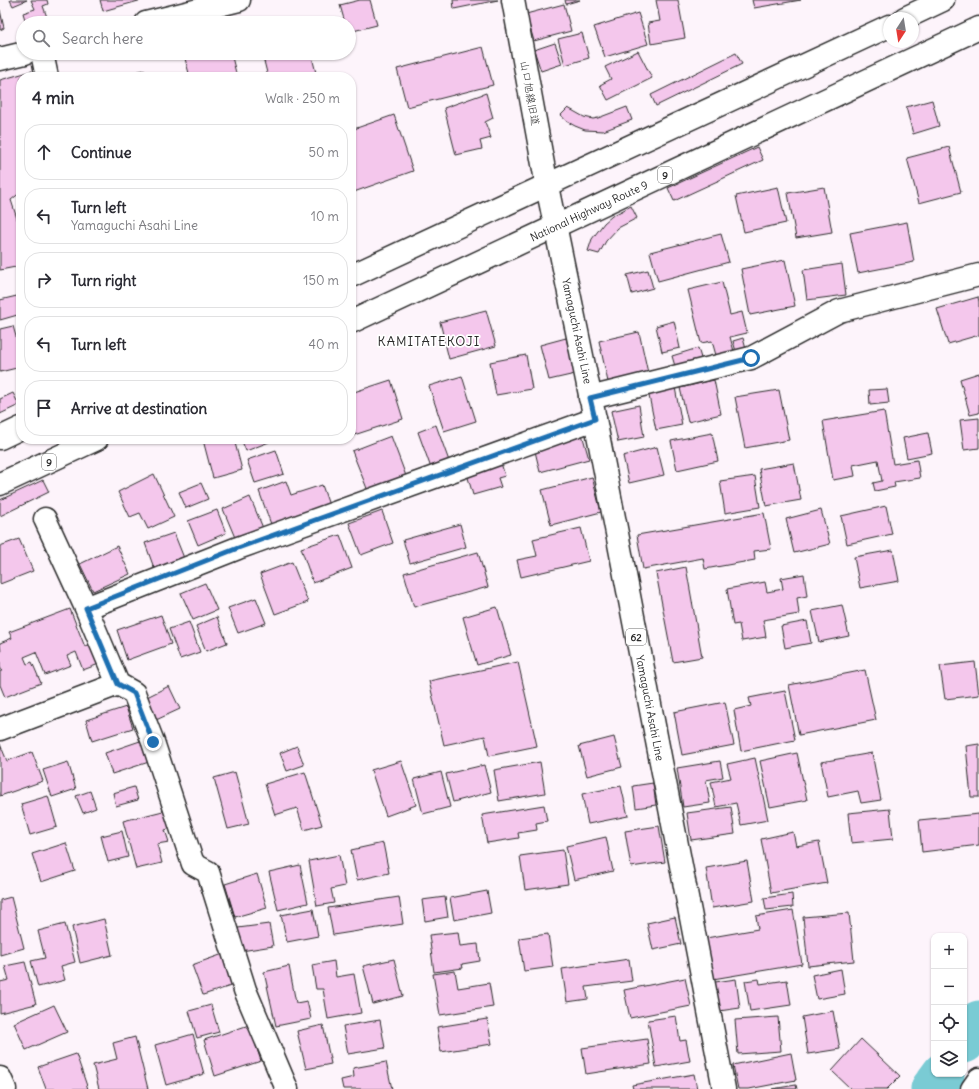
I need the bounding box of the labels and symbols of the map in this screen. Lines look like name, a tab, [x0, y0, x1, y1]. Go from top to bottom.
north arrow	[883, 12, 919, 48]
street label: 山口旭線旧道	[517, 59, 543, 127]
road number: 9	[658, 167, 672, 183]
street label: National Highway Route 9	[528, 178, 650, 244]
street label: Yamaguchi Asahi Line	[559, 277, 595, 385]
district label: KAMITATEKOJI	[378, 333, 480, 350]
route start	[742, 349, 760, 367]
road number: 9	[42, 454, 56, 470]
road number: 62	[626, 629, 646, 645]
street label: Yamaguchi Asahi Line	[633, 654, 667, 762]
route end	[144, 733, 162, 751]

